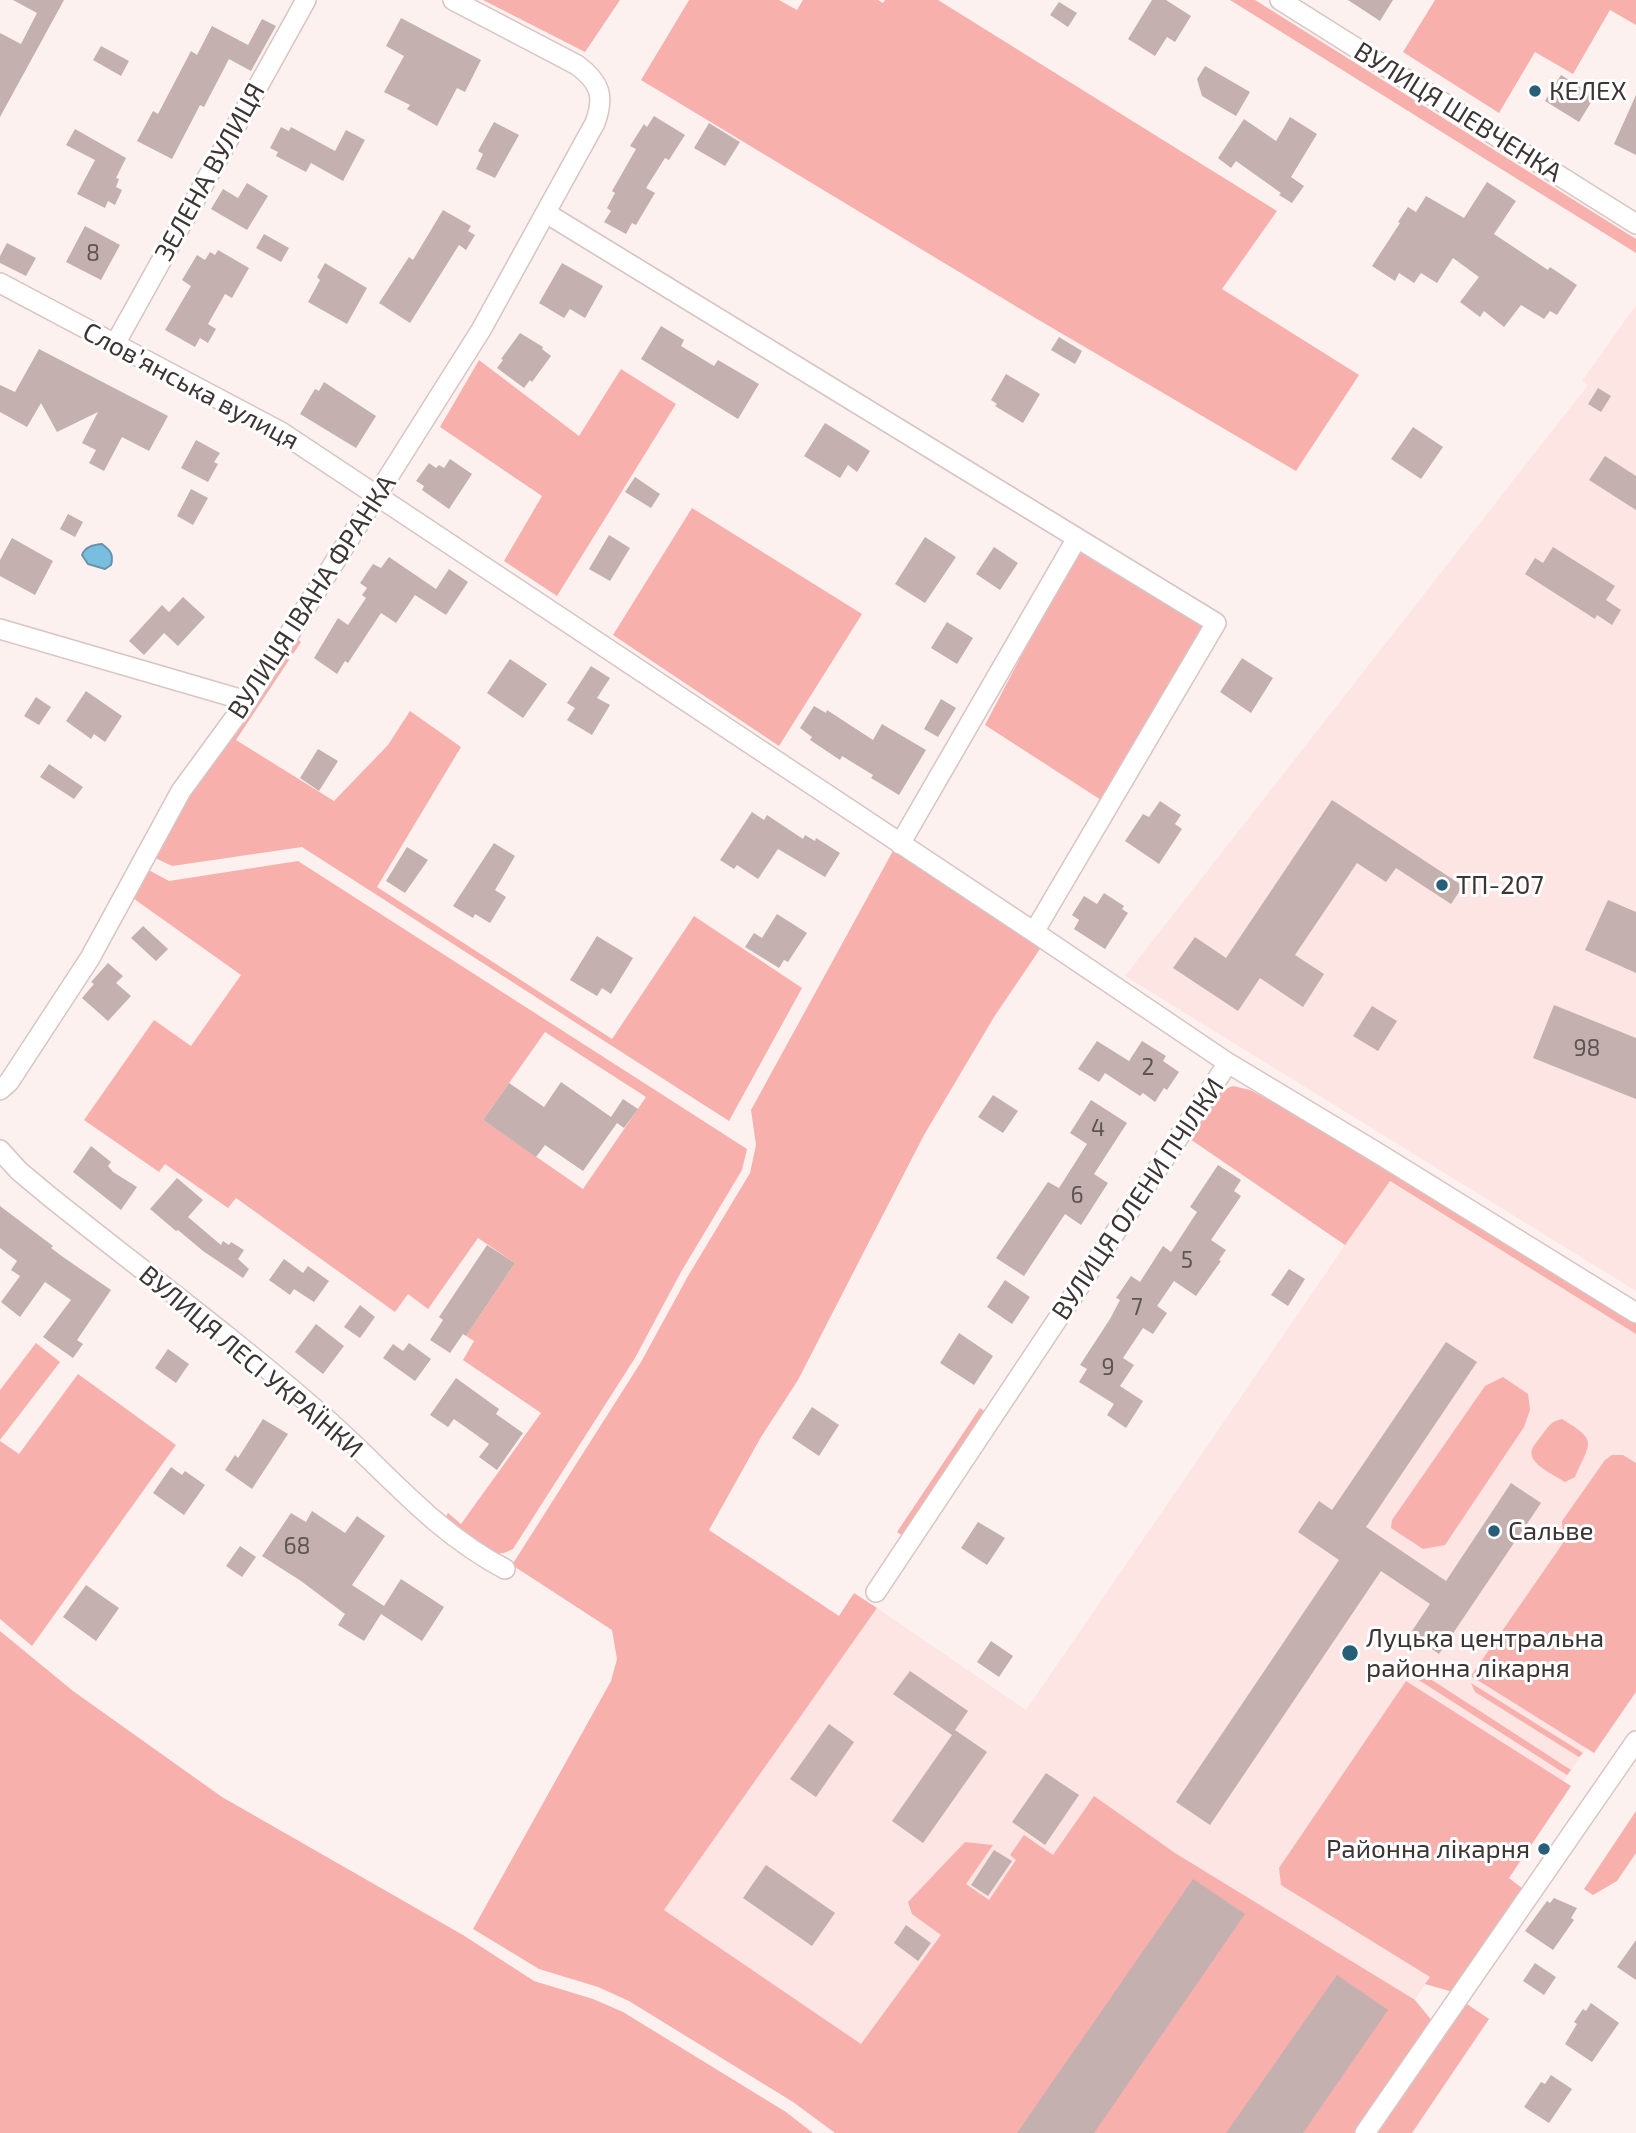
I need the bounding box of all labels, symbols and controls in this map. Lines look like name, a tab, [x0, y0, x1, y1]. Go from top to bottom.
street label: ВУЛИЦЯ ШЕВЧЕНКА	[1348, 35, 1568, 189]
place label: КЕЛЕХ	[1549, 75, 1627, 107]
street label: ЗЕЛЕНА ВУЛИЦЯ	[148, 78, 272, 266]
marker: КЕЛЕХ	[1527, 83, 1543, 99]
house number: 8	[86, 239, 100, 267]
street label: Словʼянська вулиця	[78, 316, 304, 456]
street label: ВУЛИЦЯ ІВАНА ФРАНКА	[221, 469, 403, 725]
place label: ТП-207	[1456, 869, 1544, 901]
marker: ТП-207	[1434, 877, 1450, 893]
house number: 98	[1573, 1034, 1601, 1062]
house number: 2	[1142, 1053, 1154, 1081]
street label: ВУЛИЦЯ ОЛЕНИ ПЧІЛКИ	[1045, 1072, 1231, 1326]
house number: 4	[1091, 1114, 1105, 1142]
house number: 6	[1070, 1181, 1084, 1209]
house number: 5	[1181, 1246, 1193, 1274]
street label: ВУЛИЦЯ ЛЕСІ УКРАЇНКИ	[133, 1259, 369, 1465]
house number: 7	[1131, 1293, 1143, 1321]
house number: 9	[1101, 1353, 1115, 1381]
place label: Сальве	[1508, 1515, 1594, 1547]
marker: Сальве	[1486, 1523, 1502, 1539]
house number: 68	[283, 1532, 311, 1560]
place label: Луцька центральна районна лікарня	[1366, 1622, 1604, 1684]
marker: Луцька центральна районна лікарня	[1340, 1643, 1360, 1663]
place label: Районна лікарня	[1326, 1833, 1530, 1865]
marker: Районна лікарня	[1536, 1841, 1552, 1857]

